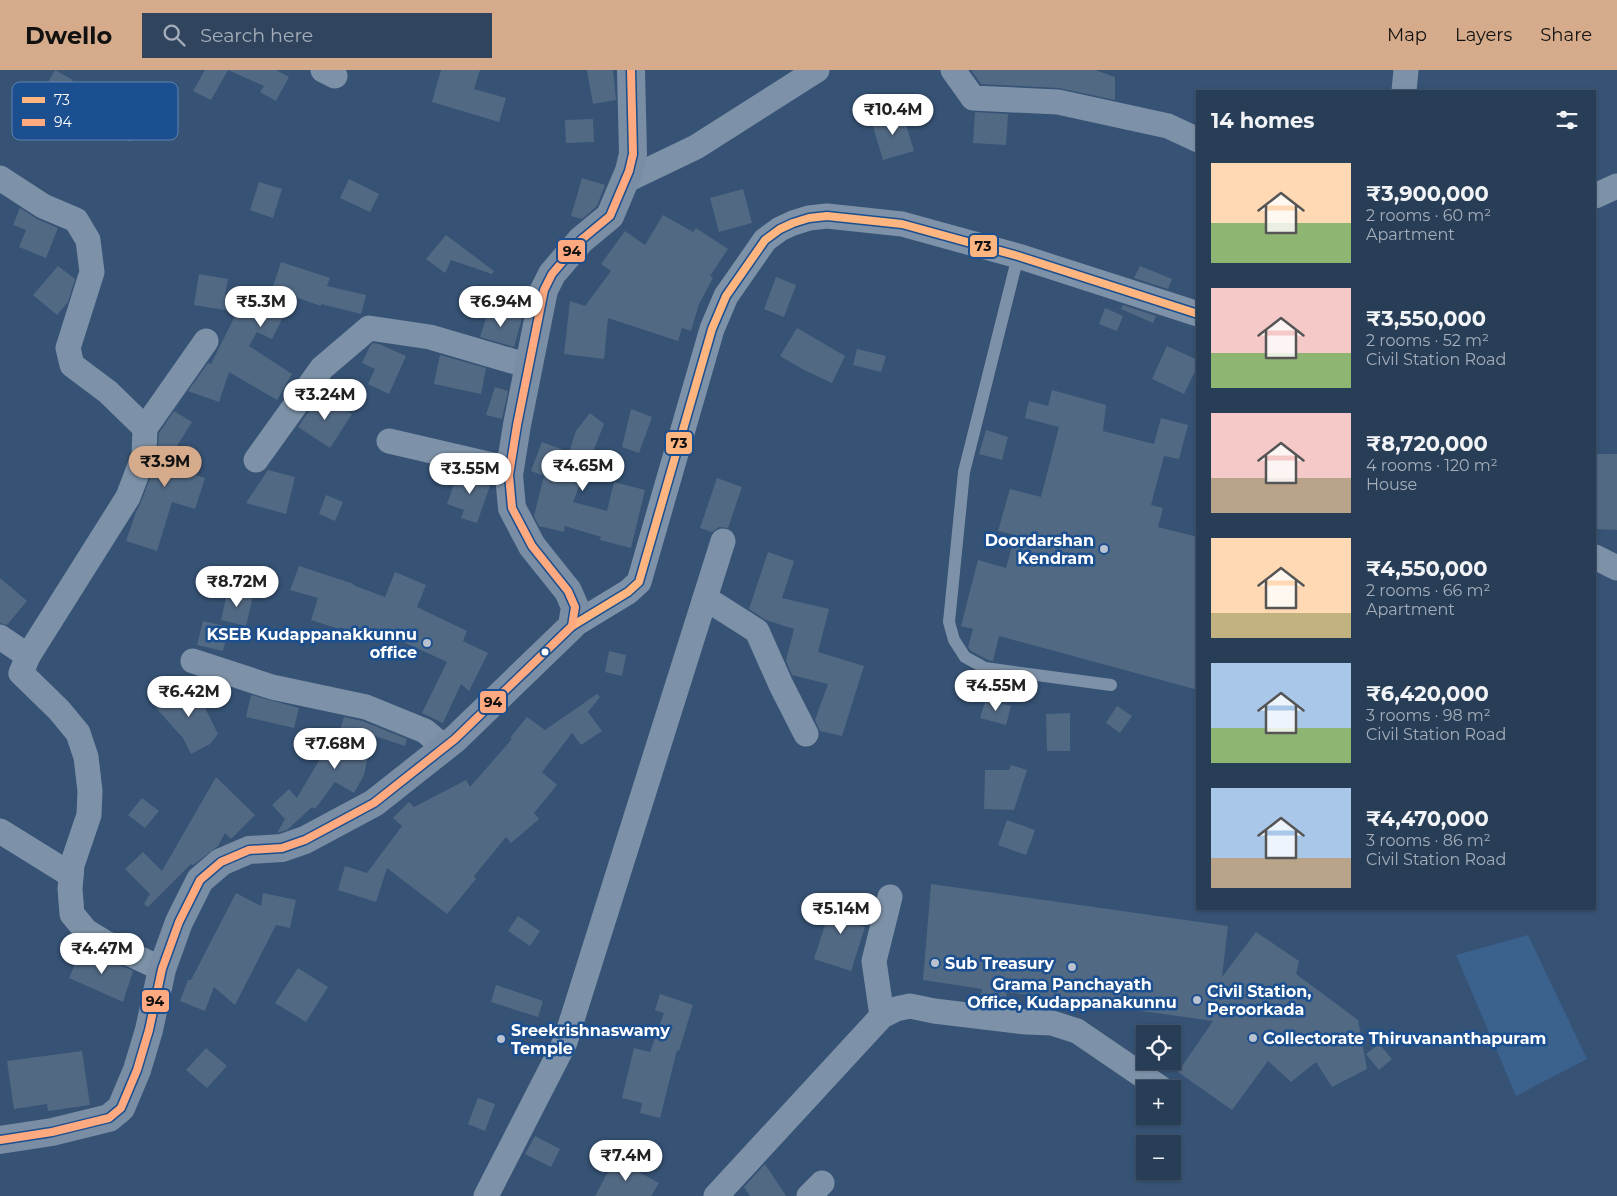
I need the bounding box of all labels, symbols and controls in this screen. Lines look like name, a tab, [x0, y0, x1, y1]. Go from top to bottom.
search box	[142, 13, 492, 58]
text: Dwello	[25, 21, 112, 50]
icon: search	[160, 21, 188, 49]
text: Search here	[200, 24, 313, 47]
text: Map	[1387, 24, 1427, 46]
text: Layers	[1455, 24, 1512, 46]
text: Share	[1540, 24, 1592, 46]
legend	[12, 82, 178, 140]
text: 73	[54, 91, 70, 109]
pin: ₹10.4M	[852, 93, 934, 136]
text: ₹10.4M	[863, 100, 923, 119]
icon: filters	[1553, 106, 1581, 134]
text: 14 homes	[1211, 108, 1315, 133]
text: 94	[54, 113, 73, 131]
text: ₹3,900,000	[1366, 181, 1489, 206]
icon: home	[1251, 183, 1311, 243]
text: 2 rooms · 60 m²	[1366, 206, 1491, 225]
text: Apartment	[1366, 225, 1455, 244]
line badge: 73	[969, 234, 998, 258]
text: 73	[975, 237, 991, 255]
line badge: 94	[557, 239, 586, 263]
text: 94	[563, 242, 582, 260]
pin: ₹5.3M	[226, 286, 296, 328]
pin: ₹6.94M	[460, 286, 542, 328]
text: ₹5.3M	[236, 292, 286, 311]
text: ₹6.94M	[470, 292, 532, 311]
text: ₹3,550,000	[1366, 306, 1486, 331]
icon: home	[1251, 308, 1311, 368]
text: 2 rooms · 52 m²	[1366, 331, 1489, 350]
text: Civil Station Road	[1366, 350, 1506, 369]
pin: ₹3.24M	[284, 378, 366, 421]
text: ₹3.24M	[295, 385, 356, 404]
line badge: 73	[665, 431, 693, 455]
text: ₹8,720,000	[1366, 431, 1488, 456]
icon: home	[1251, 433, 1311, 493]
text: 73	[671, 434, 687, 452]
pin: ₹3.9M	[130, 446, 200, 488]
pin: ₹4.65M	[542, 450, 624, 492]
text: ₹3.9M	[140, 452, 190, 471]
pin: ₹3.55M	[429, 452, 511, 495]
text: ₹4.65M	[552, 456, 614, 475]
text: 4 rooms · 120 m²	[1366, 456, 1498, 475]
text: ₹3.55M	[440, 459, 500, 478]
text: House	[1366, 475, 1417, 494]
place label: Doordarshan Kendram	[985, 531, 1094, 568]
marker: Doordarshan Kendram	[1098, 543, 1110, 555]
text: ₹4,550,000	[1366, 556, 1488, 581]
icon: home	[1251, 558, 1311, 618]
pin: ₹8.72M	[196, 566, 278, 608]
text: ₹8.72M	[207, 572, 267, 591]
text: 2 rooms · 66 m²	[1366, 581, 1490, 600]
text: Apartment	[1366, 600, 1455, 619]
place label: KSEB Kudappanakkunnu office	[207, 625, 417, 662]
marker: KSEB Kudappanakkunnu office	[421, 637, 433, 649]
unlabelled marker	[540, 647, 550, 657]
pin: ₹4.55M	[955, 670, 1037, 712]
pin: ₹6.42M	[148, 676, 230, 718]
text: ₹4.55M	[966, 676, 1026, 695]
text: ₹6,420,000	[1366, 681, 1489, 706]
text: ₹6.42M	[158, 682, 220, 701]
icon: home	[1251, 683, 1311, 743]
line badge: 94	[479, 690, 507, 714]
text: 94	[484, 693, 503, 711]
text: 3 rooms · 98 m²	[1366, 706, 1491, 725]
text: Civil Station Road	[1366, 725, 1506, 744]
pin: ₹7.68M	[294, 728, 376, 770]
text: ₹7.68M	[305, 734, 365, 753]
text: ₹4,470,000	[1366, 806, 1489, 831]
icon: home	[1251, 808, 1311, 868]
text: 3 rooms · 86 m²	[1366, 831, 1491, 850]
text: Civil Station Road	[1366, 850, 1506, 869]
pin: ₹5.14M	[800, 892, 882, 935]
text: ₹5.14M	[812, 899, 870, 918]
pin: ₹4.47M	[61, 932, 143, 975]
text: ₹4.47M	[71, 939, 133, 958]
place label: Sub Treasury	[945, 954, 1054, 973]
marker: Sub Treasury	[929, 957, 941, 969]
marker: Grama Panchayath Office, Kudappanakunnu	[1066, 961, 1078, 973]
place label: Grama Panchayath Office, Kudappanakunnu	[967, 975, 1177, 1012]
place label: Civil Station, Peroorkada	[1207, 982, 1311, 1019]
line badge: 94	[141, 989, 170, 1013]
text: 94	[146, 992, 165, 1010]
marker: Civil Station, Peroorkada	[1191, 994, 1203, 1006]
place label: Sreekrishnaswamy Temple	[511, 1021, 670, 1058]
map controls	[1136, 1025, 1181, 1180]
button: locate	[1136, 1025, 1181, 1070]
place label: Collectorate Thiruvananthapuram	[1263, 1029, 1546, 1048]
marker: Collectorate Thiruvananthapuram	[1247, 1032, 1259, 1044]
marker: Sreekrishnaswamy Temple	[495, 1033, 507, 1045]
button: +	[1136, 1080, 1181, 1125]
button: −	[1136, 1135, 1181, 1180]
pin: ₹7.4M	[591, 1140, 661, 1182]
text: ₹7.4M	[600, 1146, 652, 1165]

